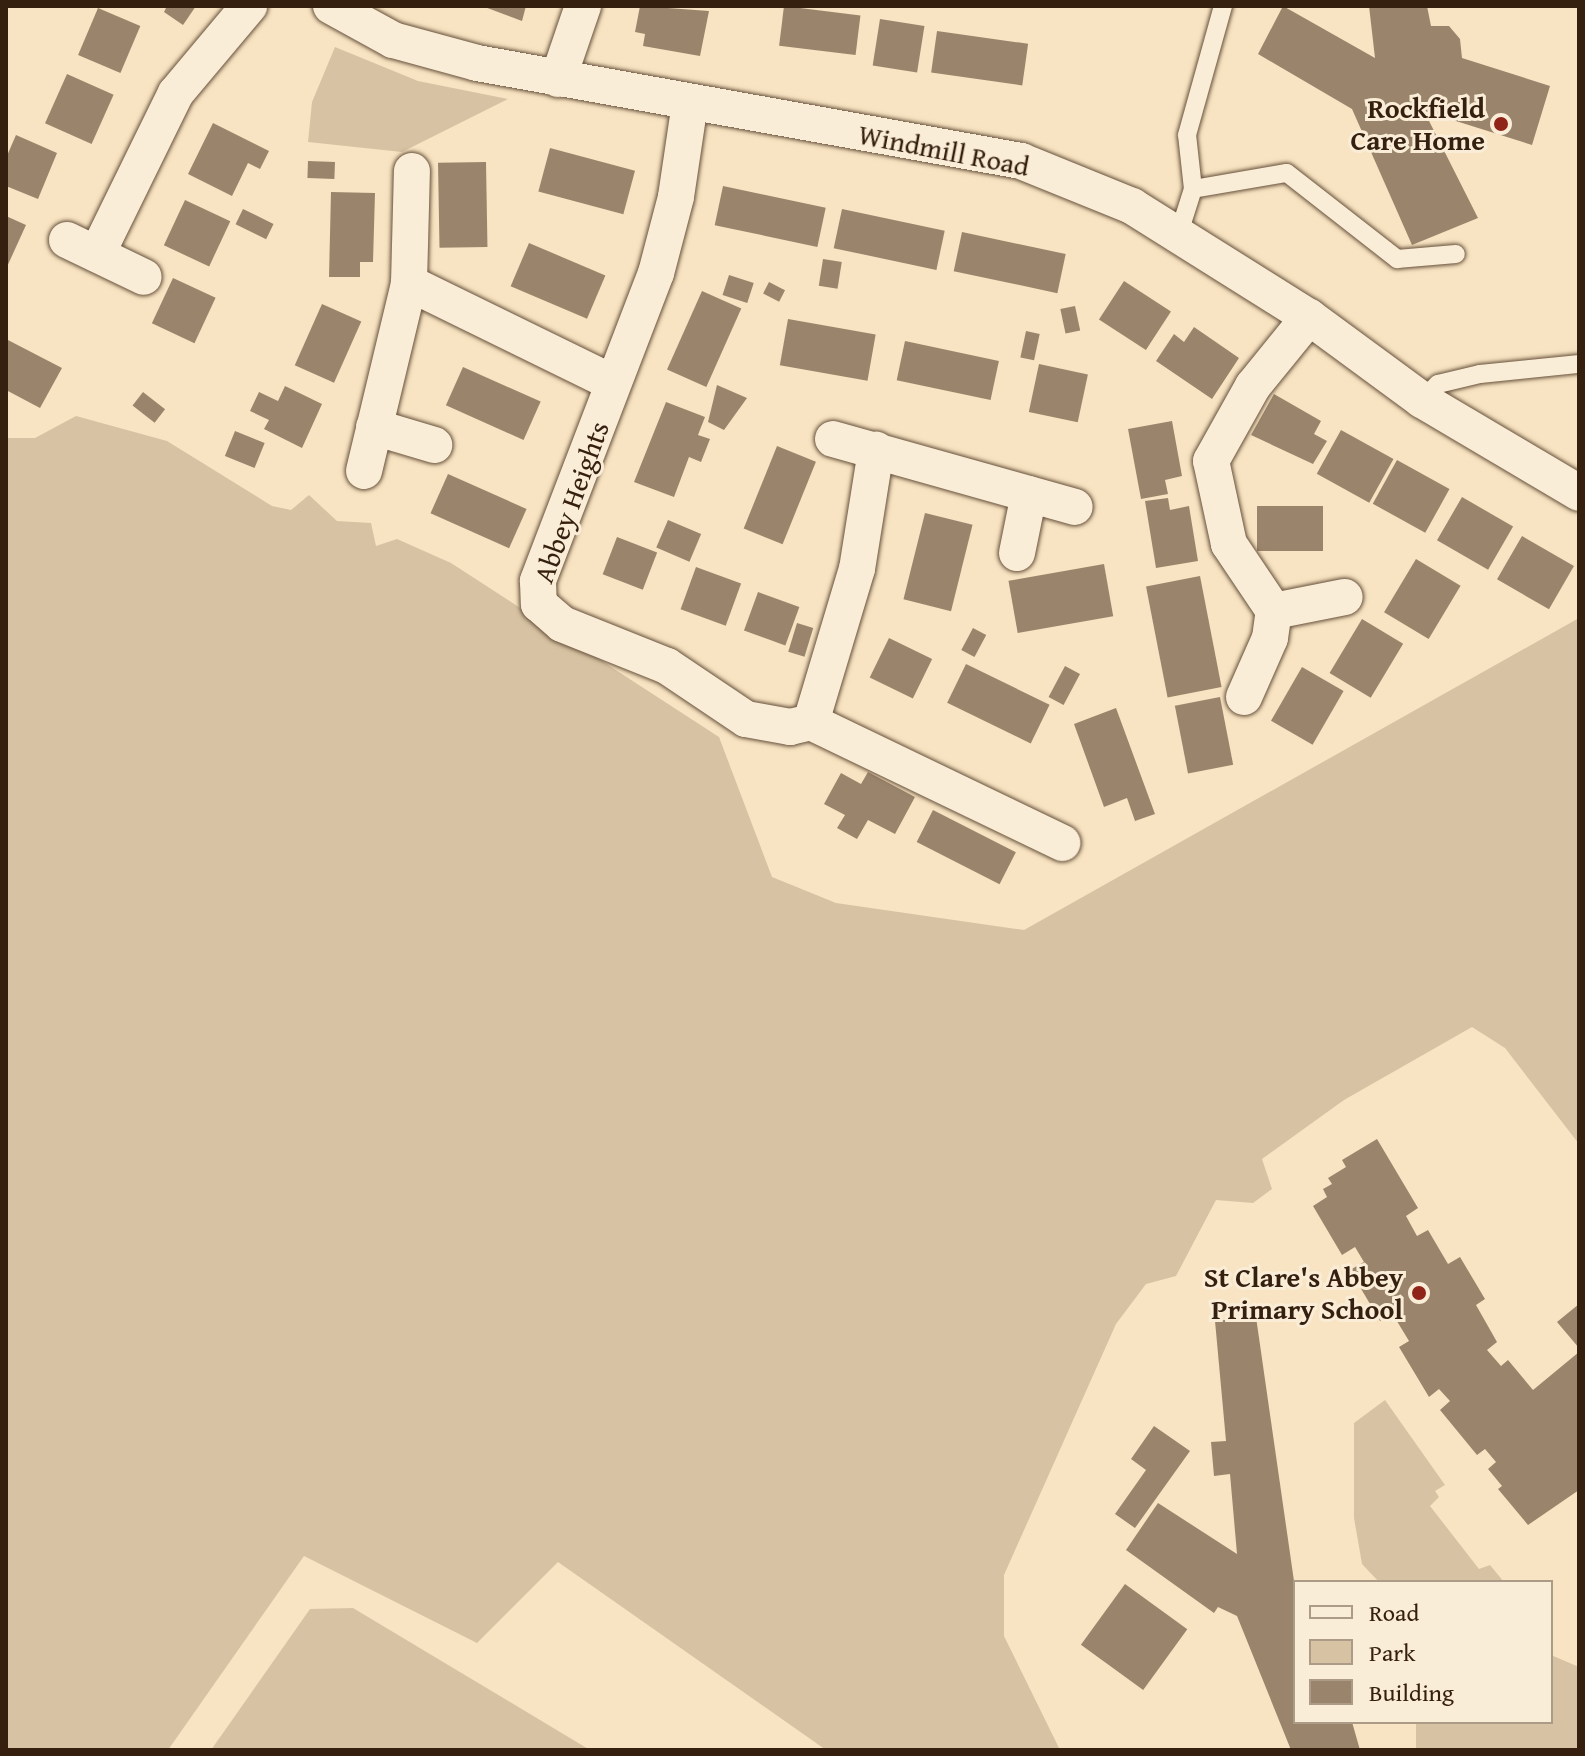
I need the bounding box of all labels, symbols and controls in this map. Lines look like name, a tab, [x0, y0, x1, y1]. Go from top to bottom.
place label: Rockfield Care Home	[1350, 91, 1485, 157]
marker: Rockfield Care Home	[1492, 115, 1510, 133]
street label: Windmill Road	[856, 117, 1032, 183]
street label: Abbey Heights	[526, 417, 616, 587]
place label: St Clare's Abbey Primary School	[1204, 1260, 1403, 1326]
marker: St Clare's Abbey Primary School	[1410, 1284, 1428, 1302]
legend	[1293, 1580, 1553, 1724]
text: Road	[1369, 1595, 1419, 1630]
text: Park	[1369, 1635, 1415, 1670]
text: Building	[1369, 1675, 1454, 1710]

